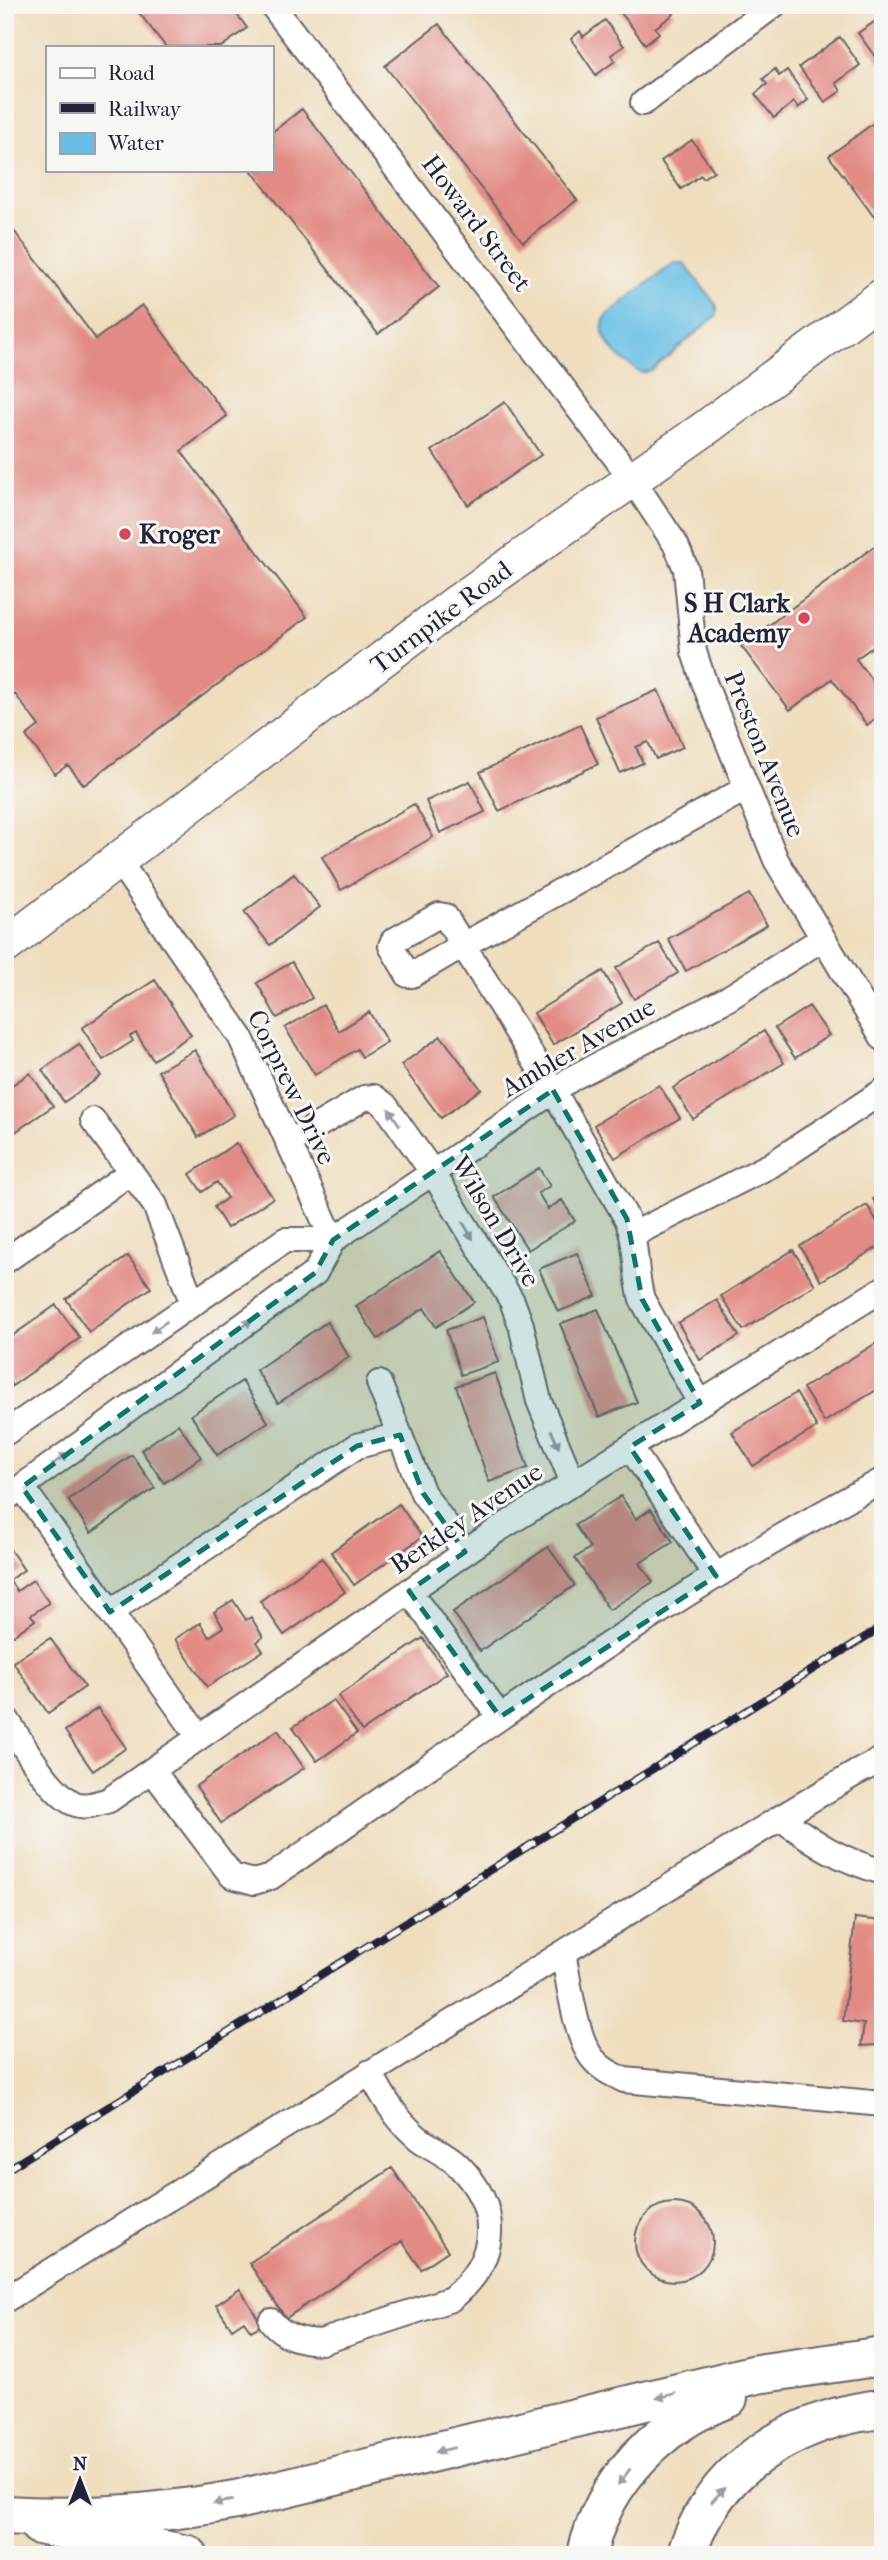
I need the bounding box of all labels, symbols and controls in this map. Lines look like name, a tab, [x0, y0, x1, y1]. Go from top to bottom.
legend	[46, 46, 273, 172]
text: Road	[108, 61, 155, 85]
text: Railway	[108, 97, 182, 121]
text: Water	[107, 131, 164, 155]
street label: Howard Street	[415, 149, 538, 298]
place label: Kroger	[139, 519, 221, 550]
marker: Kroger	[117, 526, 133, 542]
street label: Turnpike Road	[365, 554, 519, 681]
place label: S H Clark Academy	[684, 588, 792, 649]
marker: S H Clark Academy	[796, 610, 812, 626]
street label: Preston Avenue	[717, 667, 812, 842]
street label: Ambler Avenue	[495, 991, 661, 1104]
street label: Corprew Drive	[241, 1005, 342, 1170]
one-way arrow	[387, 1108, 401, 1126]
street label: Wilson Drive	[444, 1149, 547, 1292]
one-way arrow	[462, 1222, 475, 1241]
one-way arrow	[235, 1317, 253, 1332]
one-way arrow	[150, 1320, 168, 1334]
one-way arrow	[550, 1429, 561, 1450]
one-way arrow	[51, 1451, 69, 1466]
street label: Berkley Avenue	[384, 1456, 548, 1581]
one-way arrow	[655, 2391, 677, 2402]
north arrow	[46, 2444, 116, 2514]
one-way arrow	[433, 2445, 455, 2456]
text: N	[73, 2453, 88, 2475]
one-way arrow	[616, 2467, 631, 2485]
one-way arrow	[709, 2487, 725, 2504]
one-way arrow	[212, 2497, 234, 2508]

